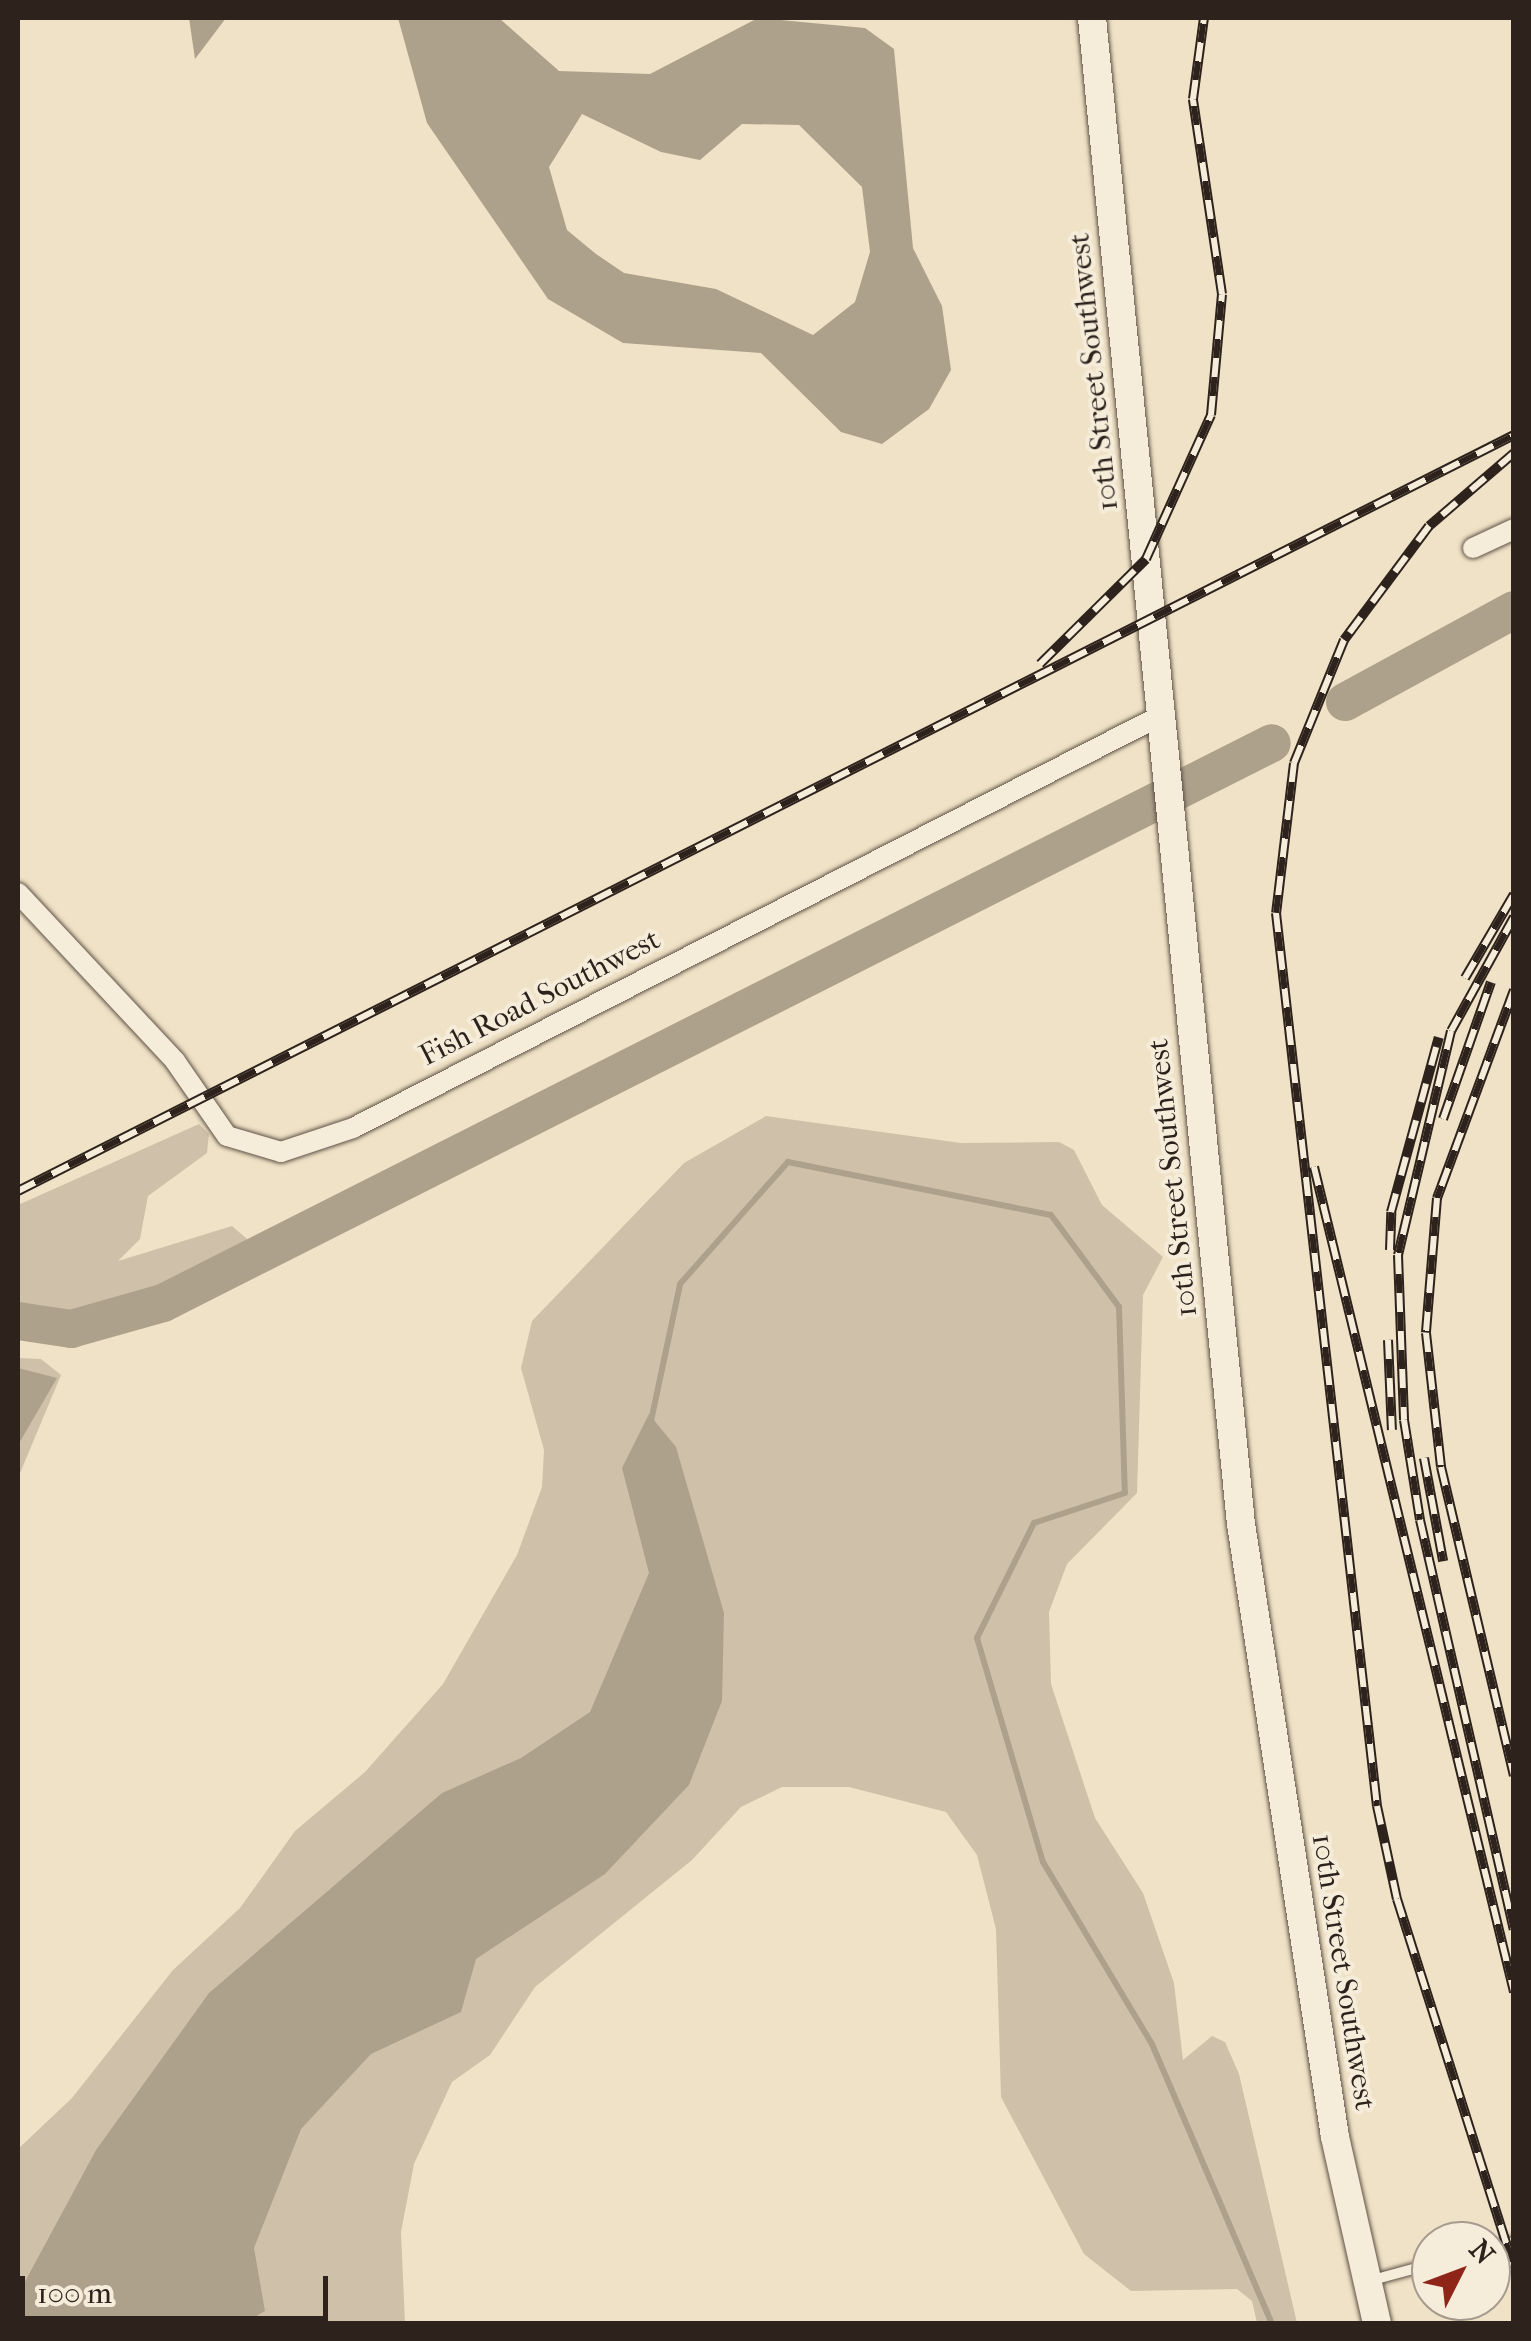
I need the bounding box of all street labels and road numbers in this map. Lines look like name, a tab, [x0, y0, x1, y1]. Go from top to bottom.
street label: 10th Street Southwest	[1062, 231, 1126, 513]
street label: Fish Road Southwest	[414, 922, 666, 1074]
street label: 10th Street Southwest	[1141, 1037, 1205, 1319]
street label: 10th Street Southwest	[1303, 1831, 1383, 2113]

